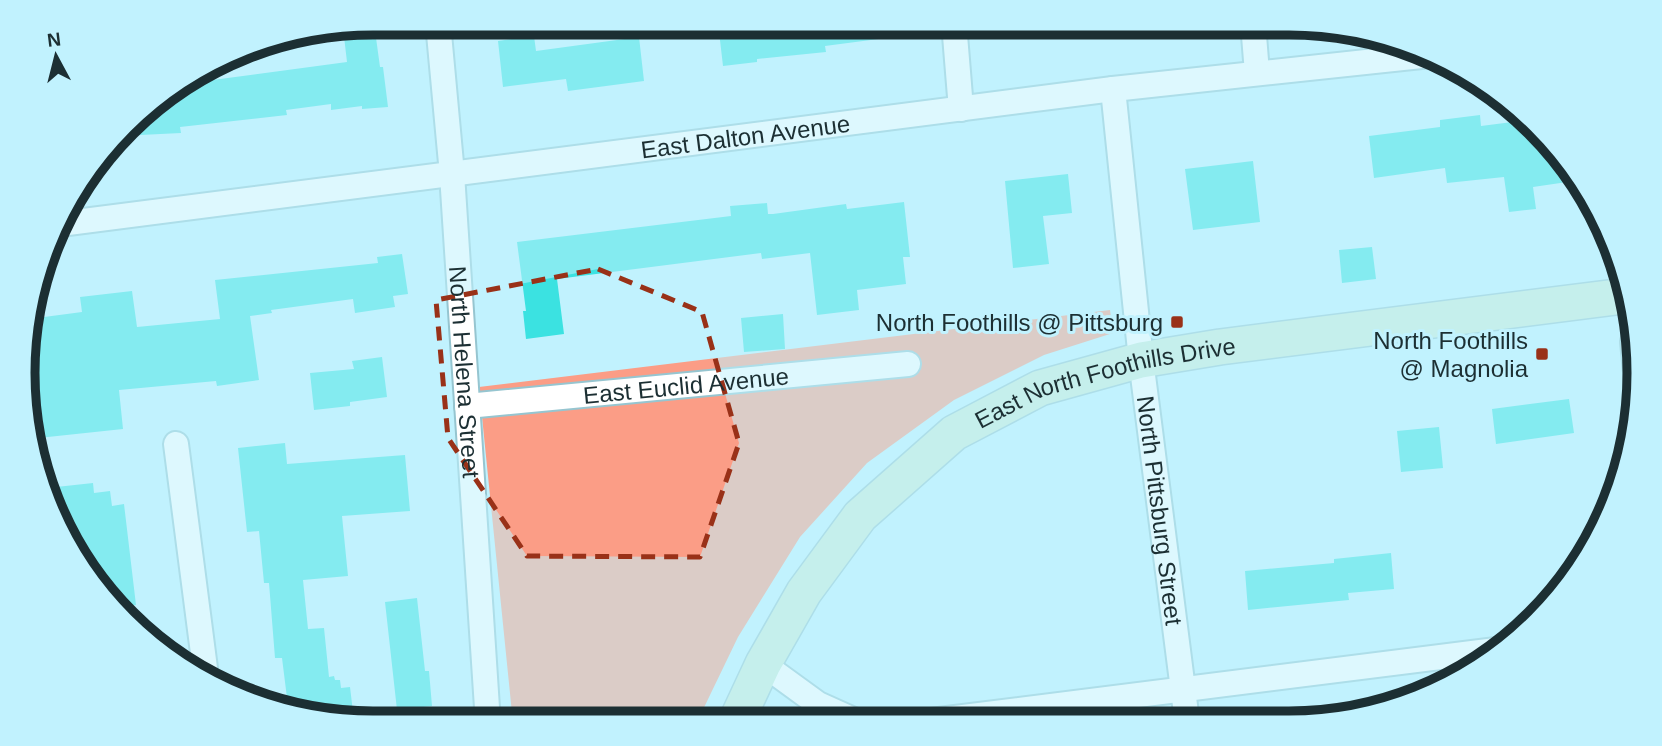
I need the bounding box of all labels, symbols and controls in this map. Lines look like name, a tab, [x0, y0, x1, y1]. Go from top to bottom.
north arrow	[21, 21, 91, 91]
text: N	[46, 28, 62, 51]
street label: East Dalton Avenue	[639, 109, 852, 163]
street label: North Helena Street	[445, 265, 485, 479]
place label: North Foothills @ Pittsburg	[876, 309, 1163, 336]
marker: North Foothills @ Pittsburg	[1169, 314, 1185, 330]
place label: North Foothills @ Magnolia	[1373, 327, 1529, 382]
street label: East North Foothills Drive	[970, 332, 1237, 433]
marker: North Foothills @ Magnolia	[1534, 346, 1550, 362]
street label: East Euclid Avenue	[582, 362, 790, 408]
street label: North Pittsburg Street	[1132, 394, 1188, 627]

